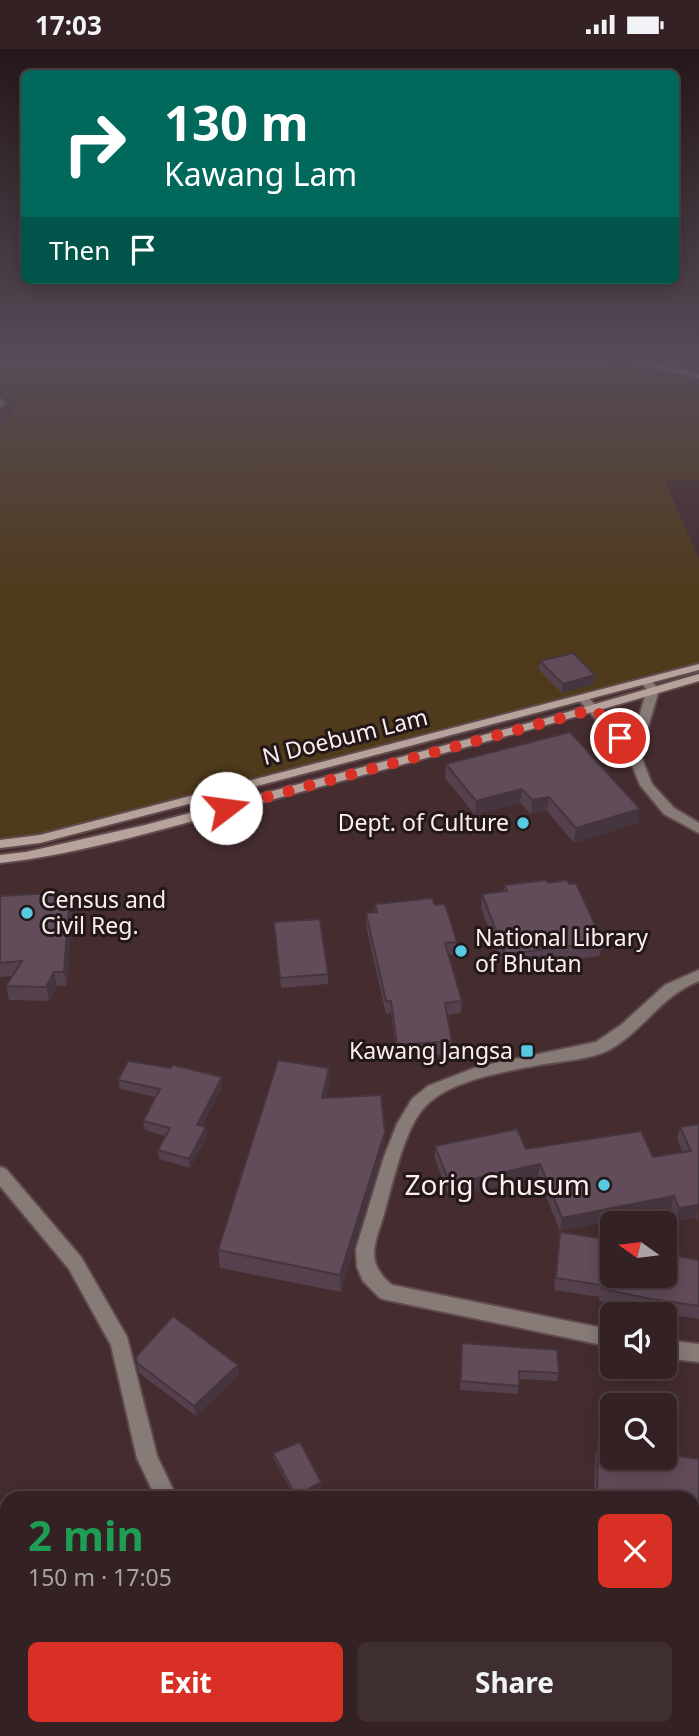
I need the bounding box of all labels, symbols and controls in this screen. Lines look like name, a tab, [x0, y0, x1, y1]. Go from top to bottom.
text: 17:03	[35, 7, 102, 43]
text: 130 m	[164, 89, 309, 155]
icon: right	[49, 98, 140, 189]
text: Kawang Lam	[164, 152, 357, 195]
icon: arrive	[124, 231, 162, 269]
text: Then	[49, 232, 110, 268]
street label: N Doebum Lam	[259, 700, 431, 772]
pin	[590, 708, 650, 768]
icon: arrive	[601, 719, 639, 757]
position arrow	[189, 771, 263, 845]
place label: Dept. of Culture	[338, 806, 509, 838]
marker: Dept. of Culture	[515, 815, 531, 831]
place label: Census and Civil Reg.	[41, 883, 166, 941]
marker: Census and Civil Reg.	[19, 905, 35, 921]
place label: National Library of Bhutan	[475, 921, 648, 979]
marker: National Library of Bhutan	[453, 943, 469, 959]
place label: Kawang Jangsa	[349, 1034, 513, 1066]
marker: Kawang Jangsa	[519, 1043, 535, 1059]
place label: Zorig Chusum	[405, 1165, 590, 1203]
marker: Zorig Chusum	[596, 1177, 612, 1193]
north arrow	[600, 1211, 677, 1288]
map controls	[600, 1211, 677, 1470]
button: sound	[600, 1302, 677, 1379]
button: search	[600, 1393, 677, 1470]
text: 2 min	[28, 1506, 144, 1563]
button: close	[598, 1514, 672, 1588]
text: 150 m · 17:05	[28, 1561, 172, 1593]
button: Exit	[28, 1642, 343, 1722]
button: Share	[357, 1642, 672, 1722]

